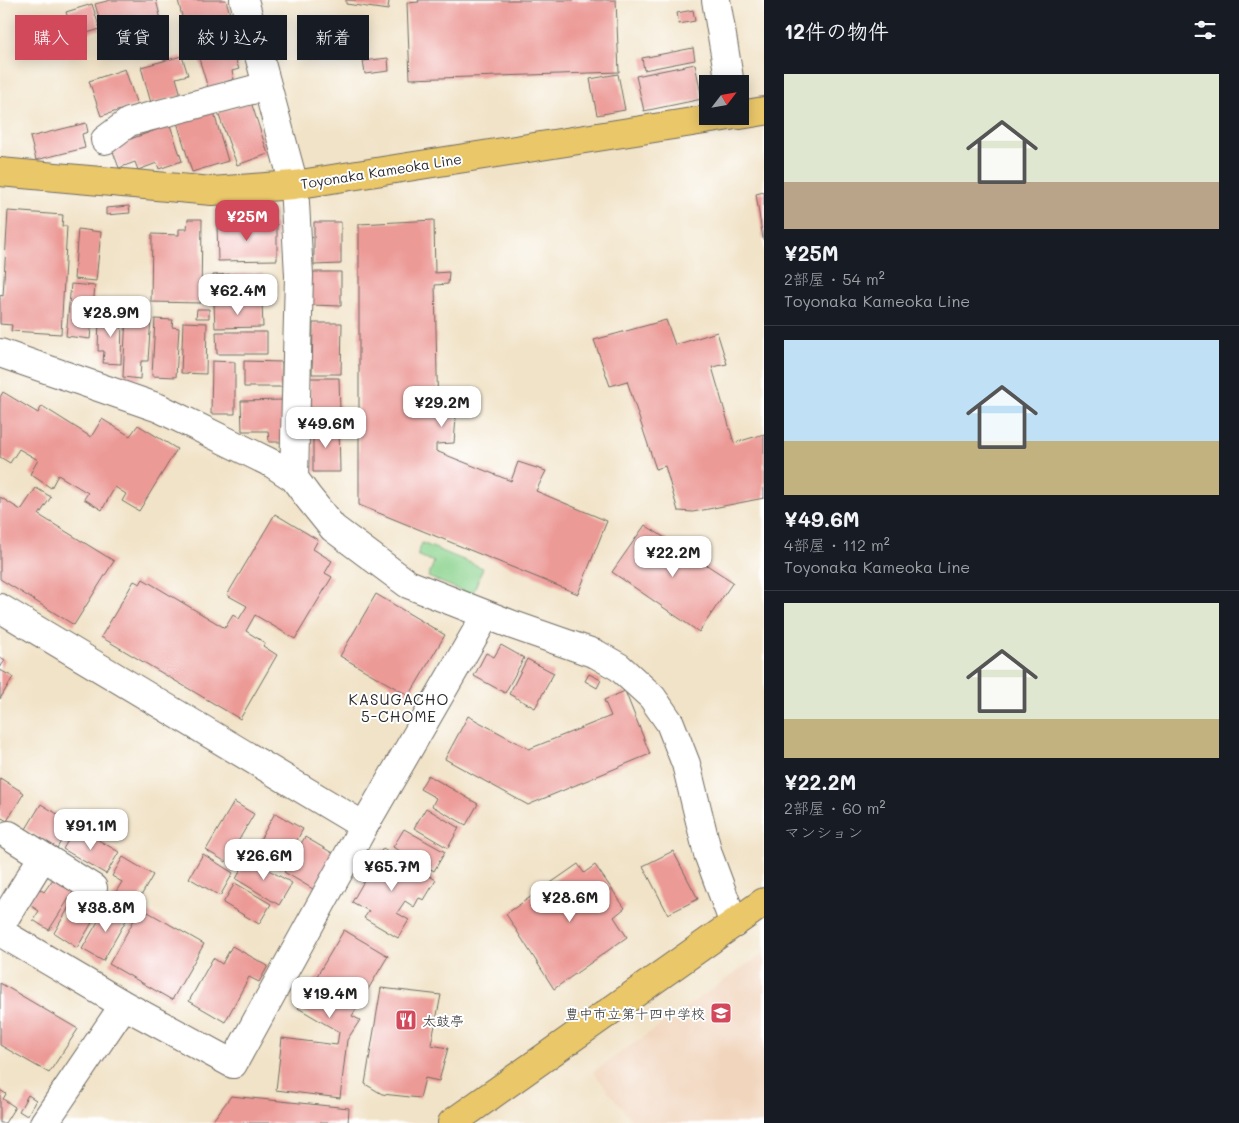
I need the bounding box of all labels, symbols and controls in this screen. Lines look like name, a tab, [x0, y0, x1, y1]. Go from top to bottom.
chip: 購入	[15, 15, 87, 60]
chip: 賃貸	[97, 15, 169, 60]
chip: 絞り込み	[179, 15, 287, 60]
chip: 新着	[297, 15, 369, 60]
icon: filters	[1191, 16, 1219, 44]
text: 12件の物件	[784, 17, 889, 44]
north arrow	[699, 75, 749, 125]
map controls	[699, 75, 749, 125]
icon: home	[957, 107, 1047, 197]
street label: Toyonaka Kameoka Line	[299, 149, 463, 193]
pin: ¥25M	[217, 200, 277, 242]
text: ¥25M	[226, 205, 268, 226]
text: ¥25M	[784, 239, 839, 266]
text: 2部屋 · 54 m²	[784, 268, 885, 289]
pin: ¥62.4M	[197, 274, 279, 316]
text: ¥62.4M	[209, 279, 267, 300]
text: Toyonaka Kameoka Line	[784, 290, 970, 311]
pin: ¥28.9M	[70, 296, 152, 338]
text: ¥28.9M	[83, 301, 139, 322]
icon: home	[957, 372, 1047, 462]
pin: ¥29.2M	[401, 386, 483, 428]
text: ¥29.2M	[414, 391, 470, 412]
pin: ¥49.6M	[285, 406, 367, 449]
text: ¥49.6M	[297, 412, 355, 433]
text: ¥49.6M	[784, 505, 860, 532]
text: 4部屋 · 112 m²	[784, 534, 890, 555]
pin: ¥22.2M	[632, 536, 714, 578]
text: ¥22.2M	[645, 541, 701, 562]
text: Toyonaka Kameoka Line	[784, 556, 970, 577]
icon: home	[957, 636, 1047, 726]
district label: KASUGACHO 5-CHOME	[349, 689, 449, 726]
text: ¥22.2M	[784, 768, 856, 795]
text: 2部屋 · 60 m²	[784, 797, 886, 818]
pin: ¥91.1M	[50, 808, 132, 851]
text: ¥91.1M	[65, 814, 117, 835]
text: マンション	[784, 821, 863, 842]
pin: ¥26.6M	[223, 838, 305, 881]
text: ¥26.6M	[236, 844, 292, 865]
pin: ¥65.7M	[351, 850, 433, 892]
text: ¥65.7M	[364, 855, 420, 876]
pin: ¥28.6M	[529, 880, 611, 923]
text: ¥28.6M	[542, 886, 598, 907]
pin: ¥38.8M	[65, 890, 147, 933]
text: ¥38.8M	[77, 896, 135, 917]
pin: ¥19.4M	[289, 976, 371, 1019]
text: ¥19.4M	[302, 982, 358, 1003]
school or university icon: 豊中市立第十四中学校	[709, 1001, 733, 1025]
place label: 豊中市立第十四中学校	[565, 1004, 705, 1023]
restaurant icon: 太鼓亭	[394, 1008, 418, 1032]
place label: 太鼓亭	[422, 1011, 464, 1030]

